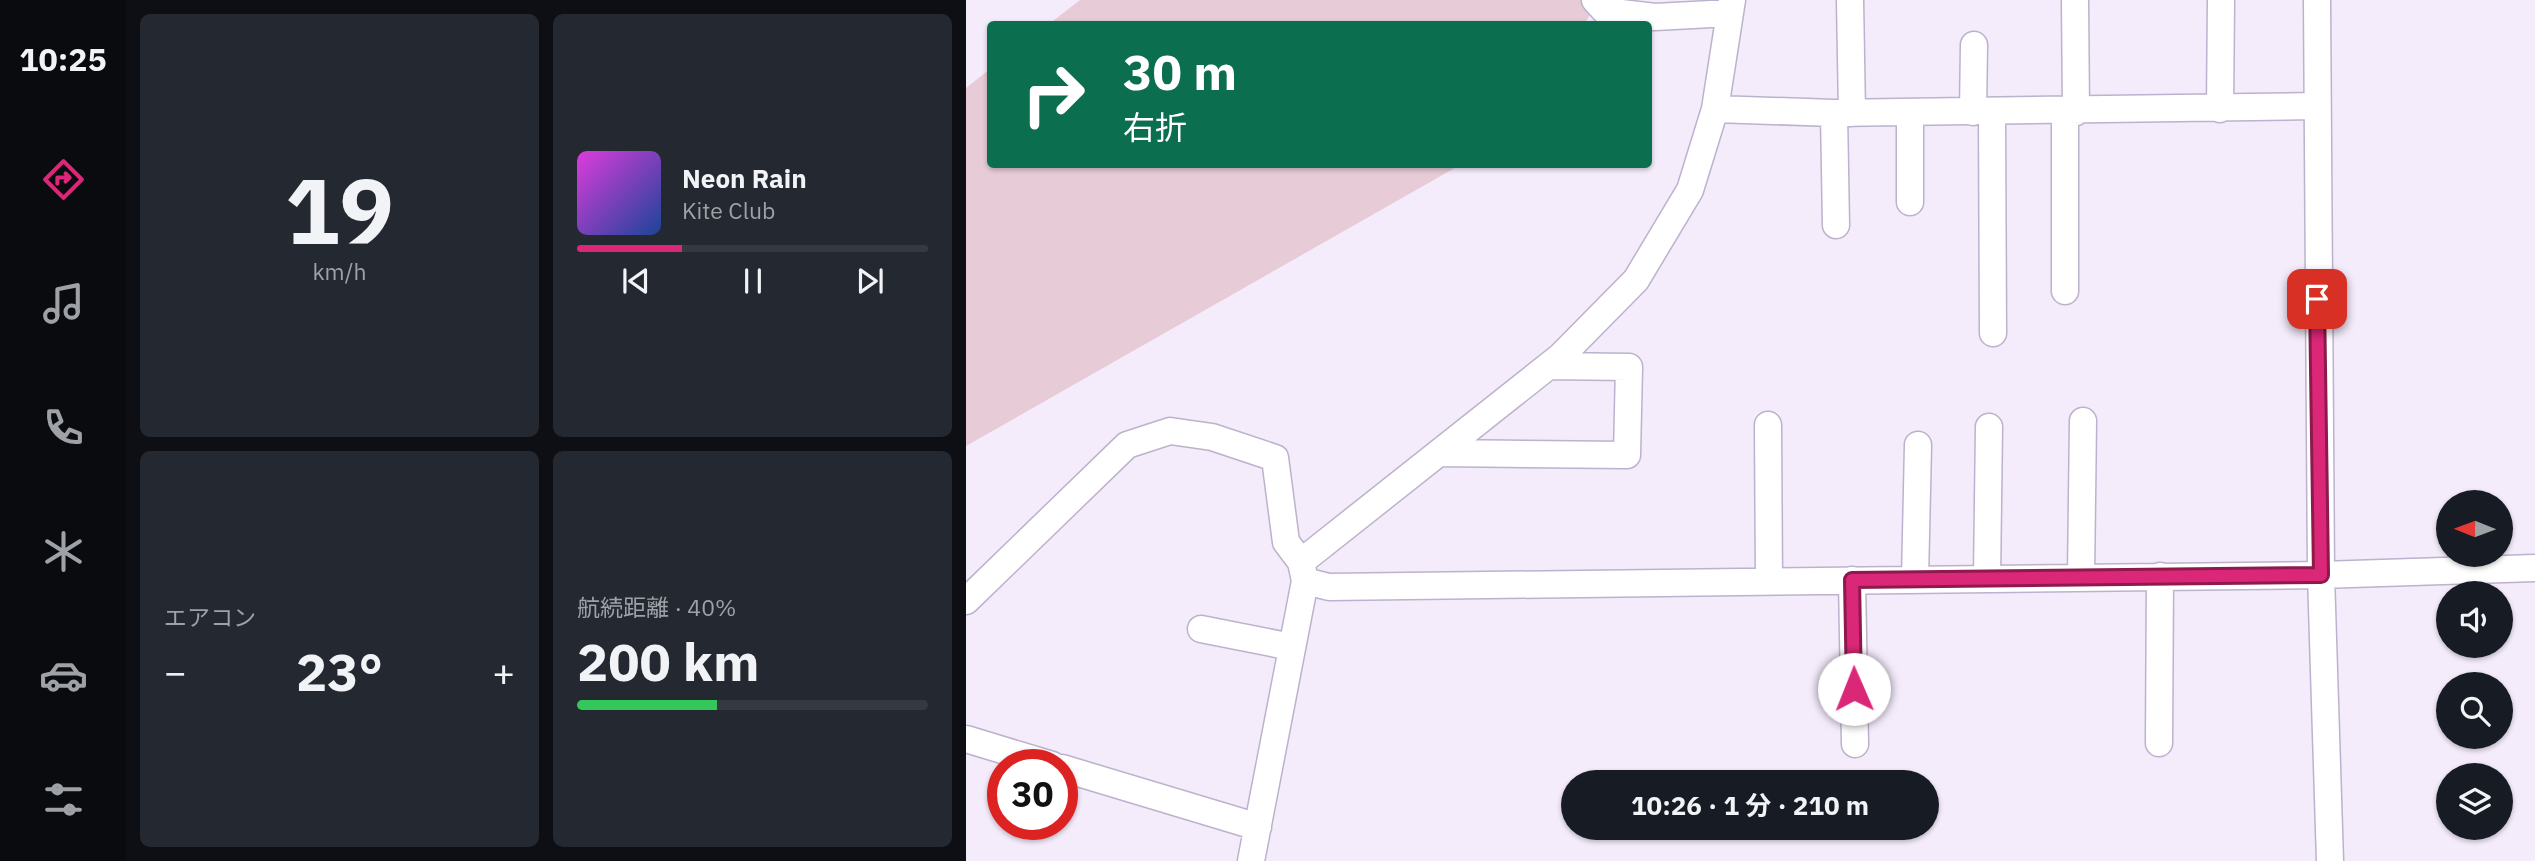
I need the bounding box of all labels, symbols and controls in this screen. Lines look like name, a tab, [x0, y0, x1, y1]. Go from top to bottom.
text: 10:25	[19, 38, 107, 80]
text: 30 m	[1123, 40, 1237, 103]
icon: right	[1008, 49, 1099, 140]
text: 右折	[1123, 106, 1187, 148]
text: 19	[285, 151, 394, 269]
icon: directions	[39, 155, 88, 204]
text: Neon Rain	[682, 161, 807, 195]
text: Kite Club	[682, 195, 775, 225]
text: km/h	[312, 256, 367, 286]
icon: previous	[617, 262, 655, 300]
icon: pause	[734, 262, 772, 300]
icon: next	[851, 262, 889, 300]
pin	[2287, 269, 2347, 329]
icon: music	[39, 279, 88, 328]
icon: arrive	[2298, 280, 2336, 318]
icon: phone	[39, 403, 88, 452]
north arrow	[2436, 490, 2513, 567]
map controls	[2436, 490, 2513, 840]
icon: climate	[39, 527, 88, 576]
button: sound	[2436, 581, 2513, 658]
text: 航続距離 · 40%	[577, 592, 736, 622]
text: エアコン	[164, 602, 256, 632]
text: 200 km	[577, 628, 759, 695]
text: 23°	[296, 638, 383, 705]
text: −	[164, 647, 187, 696]
text: +	[492, 647, 515, 696]
icon: car	[39, 651, 88, 700]
position arrow	[1817, 652, 1891, 726]
button: search	[2436, 672, 2513, 749]
speed limit sign: 30	[987, 749, 1078, 840]
button: layers	[2436, 763, 2513, 840]
icon: filters	[39, 775, 88, 824]
text: 10:26 · 1 分 · 210 m	[1631, 788, 1869, 822]

